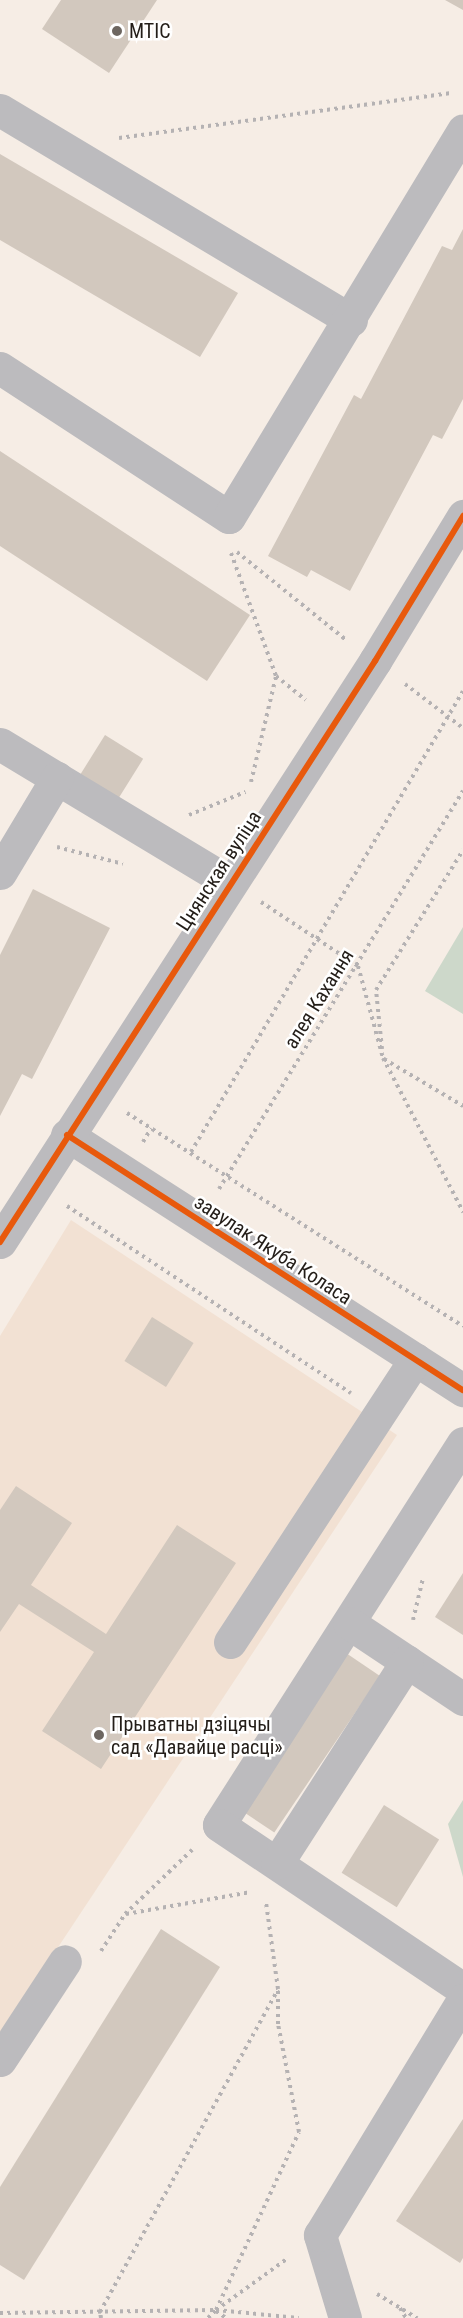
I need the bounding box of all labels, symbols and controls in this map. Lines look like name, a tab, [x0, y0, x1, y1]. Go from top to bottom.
place label: МТІС	[129, 19, 171, 43]
marker: МТІС	[110, 24, 124, 38]
street label: Цнянская вуліца	[171, 807, 267, 935]
street label: алея Кахання	[279, 945, 359, 1053]
street label: завулак Якуба Коласа	[190, 1190, 356, 1310]
place label: Прыватны дзіцячы сад «Давайце расці»	[111, 1712, 283, 1759]
marker: Прыватны дзіцячы сад «Давайце расці»	[92, 1728, 106, 1742]

